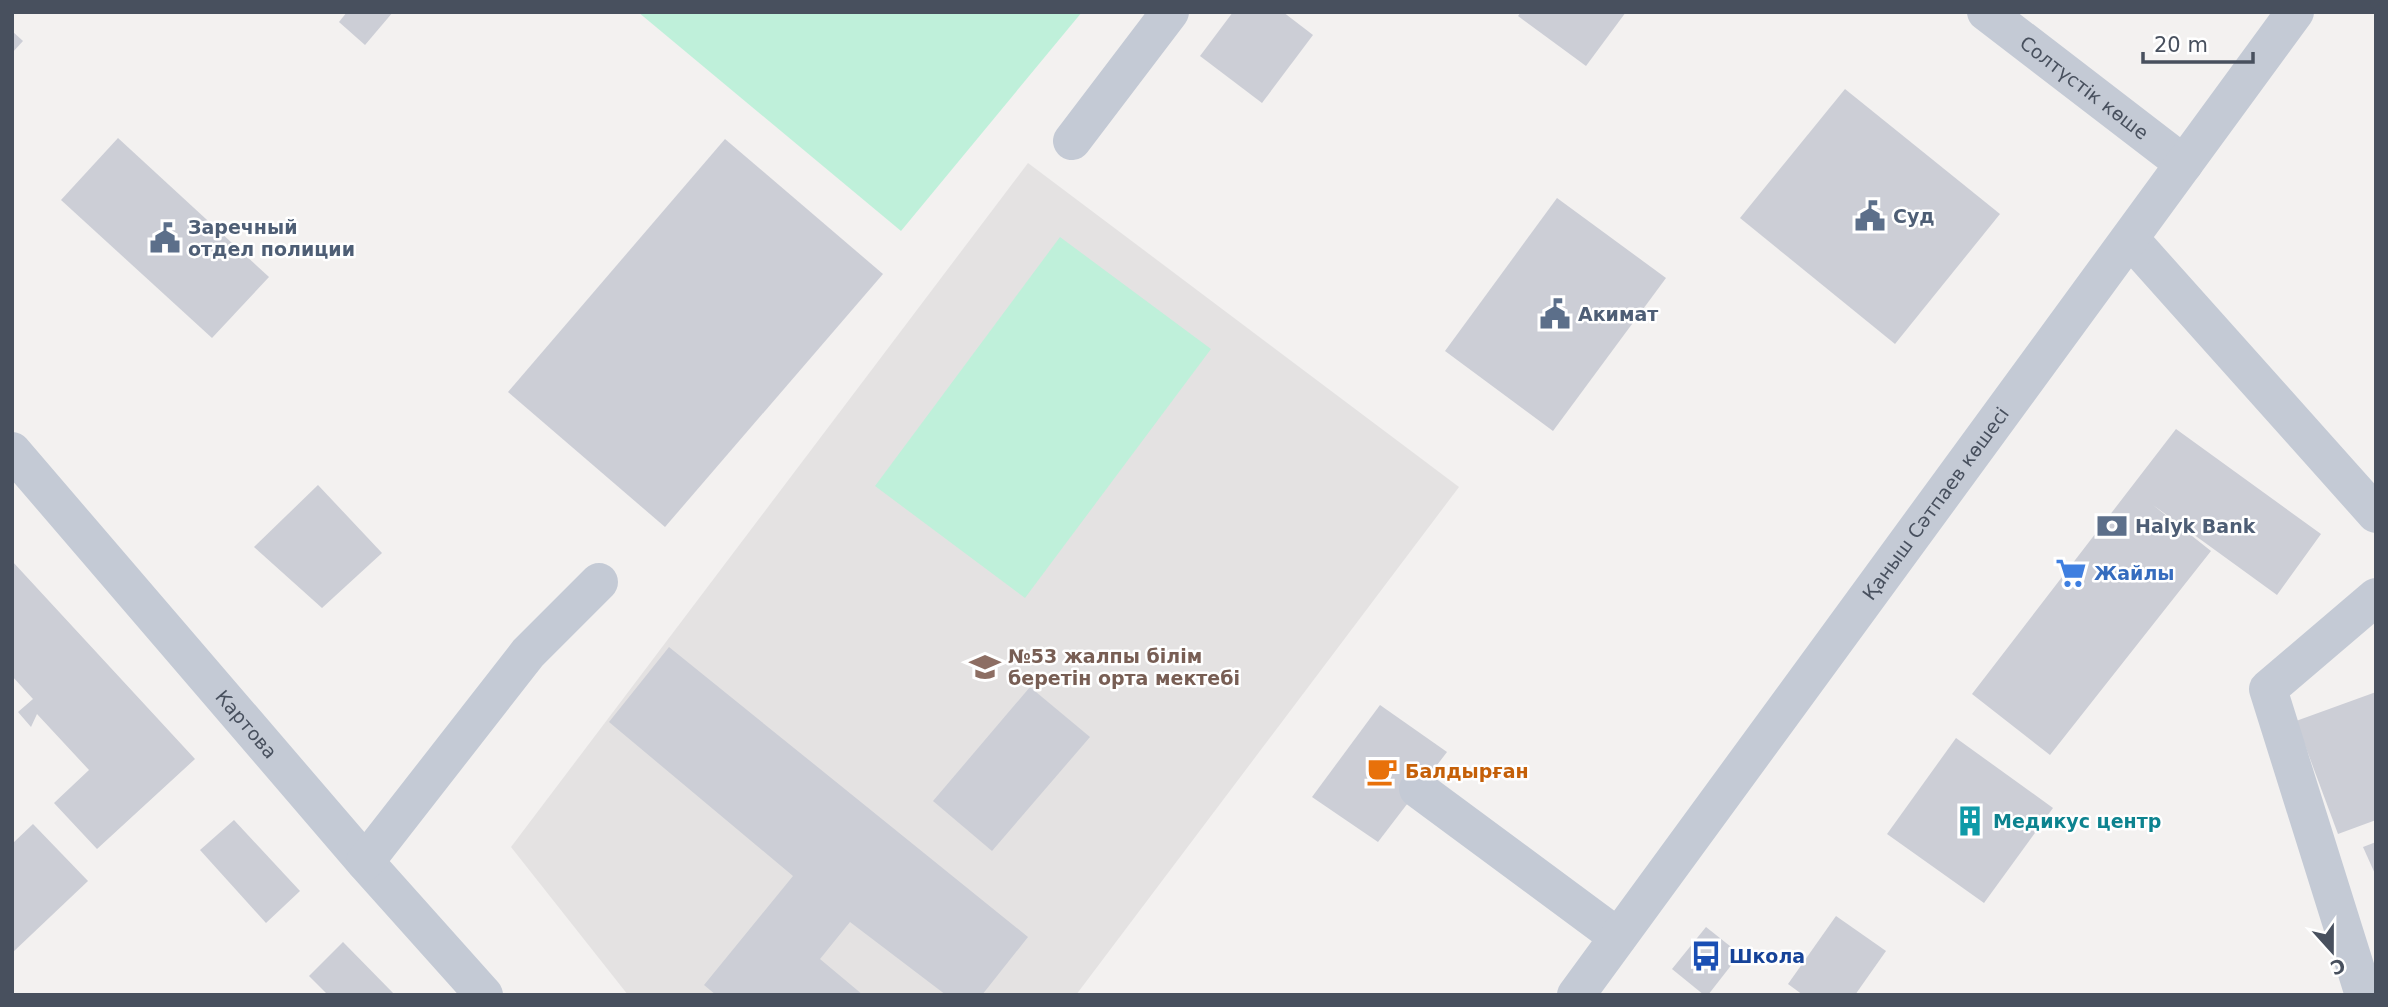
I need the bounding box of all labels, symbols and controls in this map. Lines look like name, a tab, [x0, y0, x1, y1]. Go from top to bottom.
scale bar	[2143, 21, 2253, 65]
street label: Солтүстік көше	[2016, 31, 2153, 144]
text: 20 m	[2154, 33, 2208, 57]
public building icon: Суд	[1853, 199, 1887, 233]
place label: Суд	[1893, 205, 1935, 227]
place label: Заречный отдел полиции	[188, 216, 355, 260]
public building icon: Заречный отдел полиции	[148, 221, 182, 255]
public building icon: Акимат	[1538, 297, 1572, 331]
place label: Акимат	[1578, 303, 1658, 325]
street label: Қаныш Сәтпаев көшесі	[1858, 403, 2013, 604]
bank icon: Halyk Bank	[2095, 509, 2129, 543]
place label: Halyk Bank	[2135, 515, 2256, 537]
supermarket icon: Жайлы	[2054, 556, 2088, 590]
place label: Жайлы	[2094, 562, 2175, 584]
place label: №53 жалпы білім беретін орта мектебі	[1008, 645, 1240, 689]
school or university icon: №53 жалпы білім беретін орта мектебі	[968, 650, 1002, 684]
street label: Картова	[211, 686, 282, 763]
cafe icon: Балдырған	[1365, 754, 1399, 788]
place label: Балдырған	[1405, 760, 1529, 782]
building icon: Медикус центр	[1953, 804, 1987, 838]
place label: Медикус центр	[1993, 810, 2161, 832]
north arrow	[2297, 916, 2367, 986]
bus stop icon: Школа	[1689, 939, 1723, 973]
place label: Школа	[1729, 945, 1805, 967]
text: С	[2328, 954, 2349, 980]

